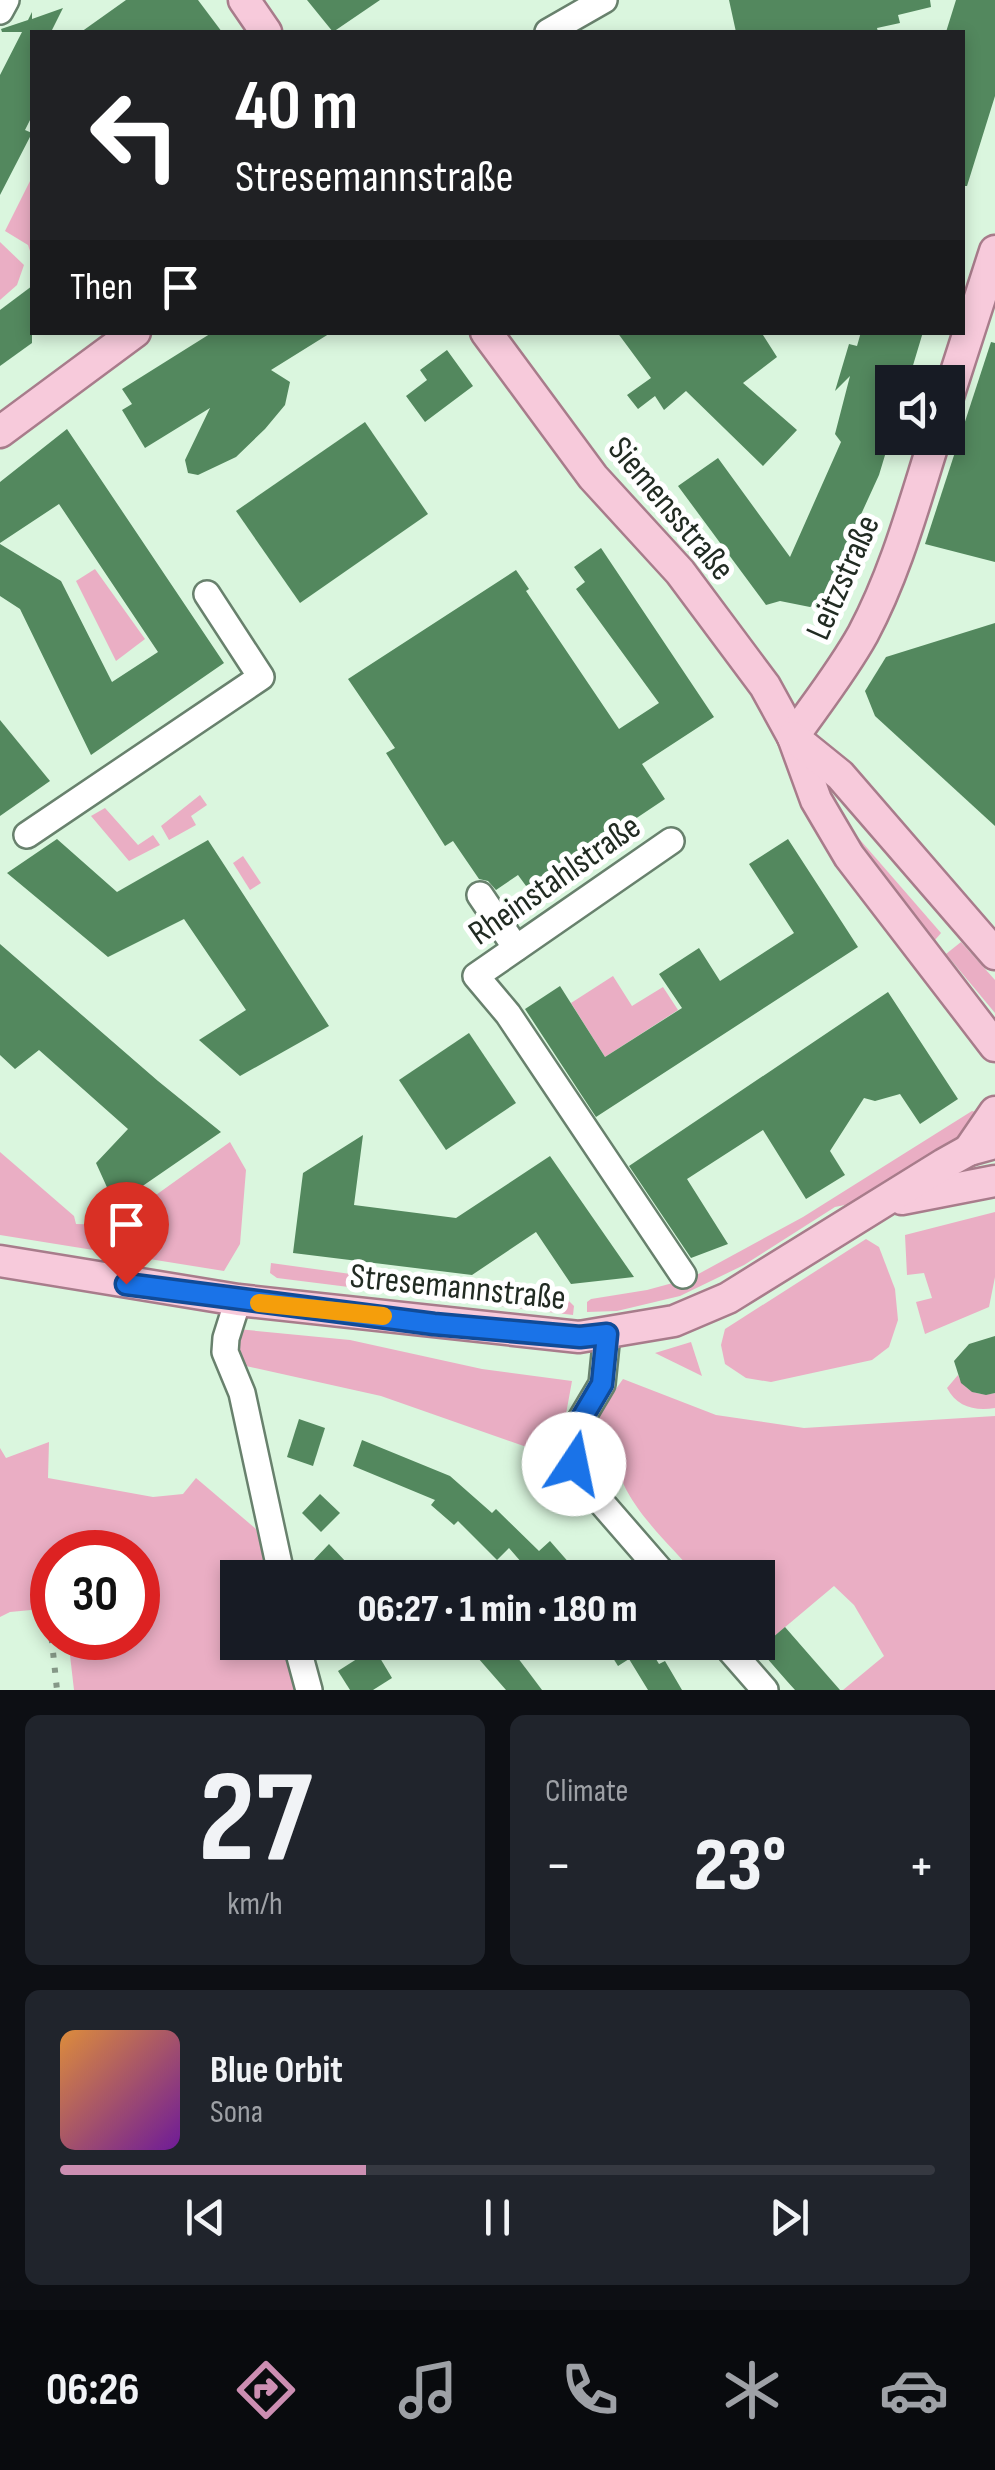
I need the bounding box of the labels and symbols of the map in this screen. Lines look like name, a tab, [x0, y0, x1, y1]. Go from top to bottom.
street label: Siemensstraße	[598, 428, 743, 590]
street label: Leitzstraße	[797, 509, 890, 646]
street label: Rheinstahlstraße	[461, 805, 649, 955]
pin	[84, 1182, 169, 1285]
street label: Stresemannstraße	[348, 1255, 568, 1320]
position arrow	[522, 1412, 626, 1516]
speed limit sign: 30	[30, 1530, 160, 1660]

